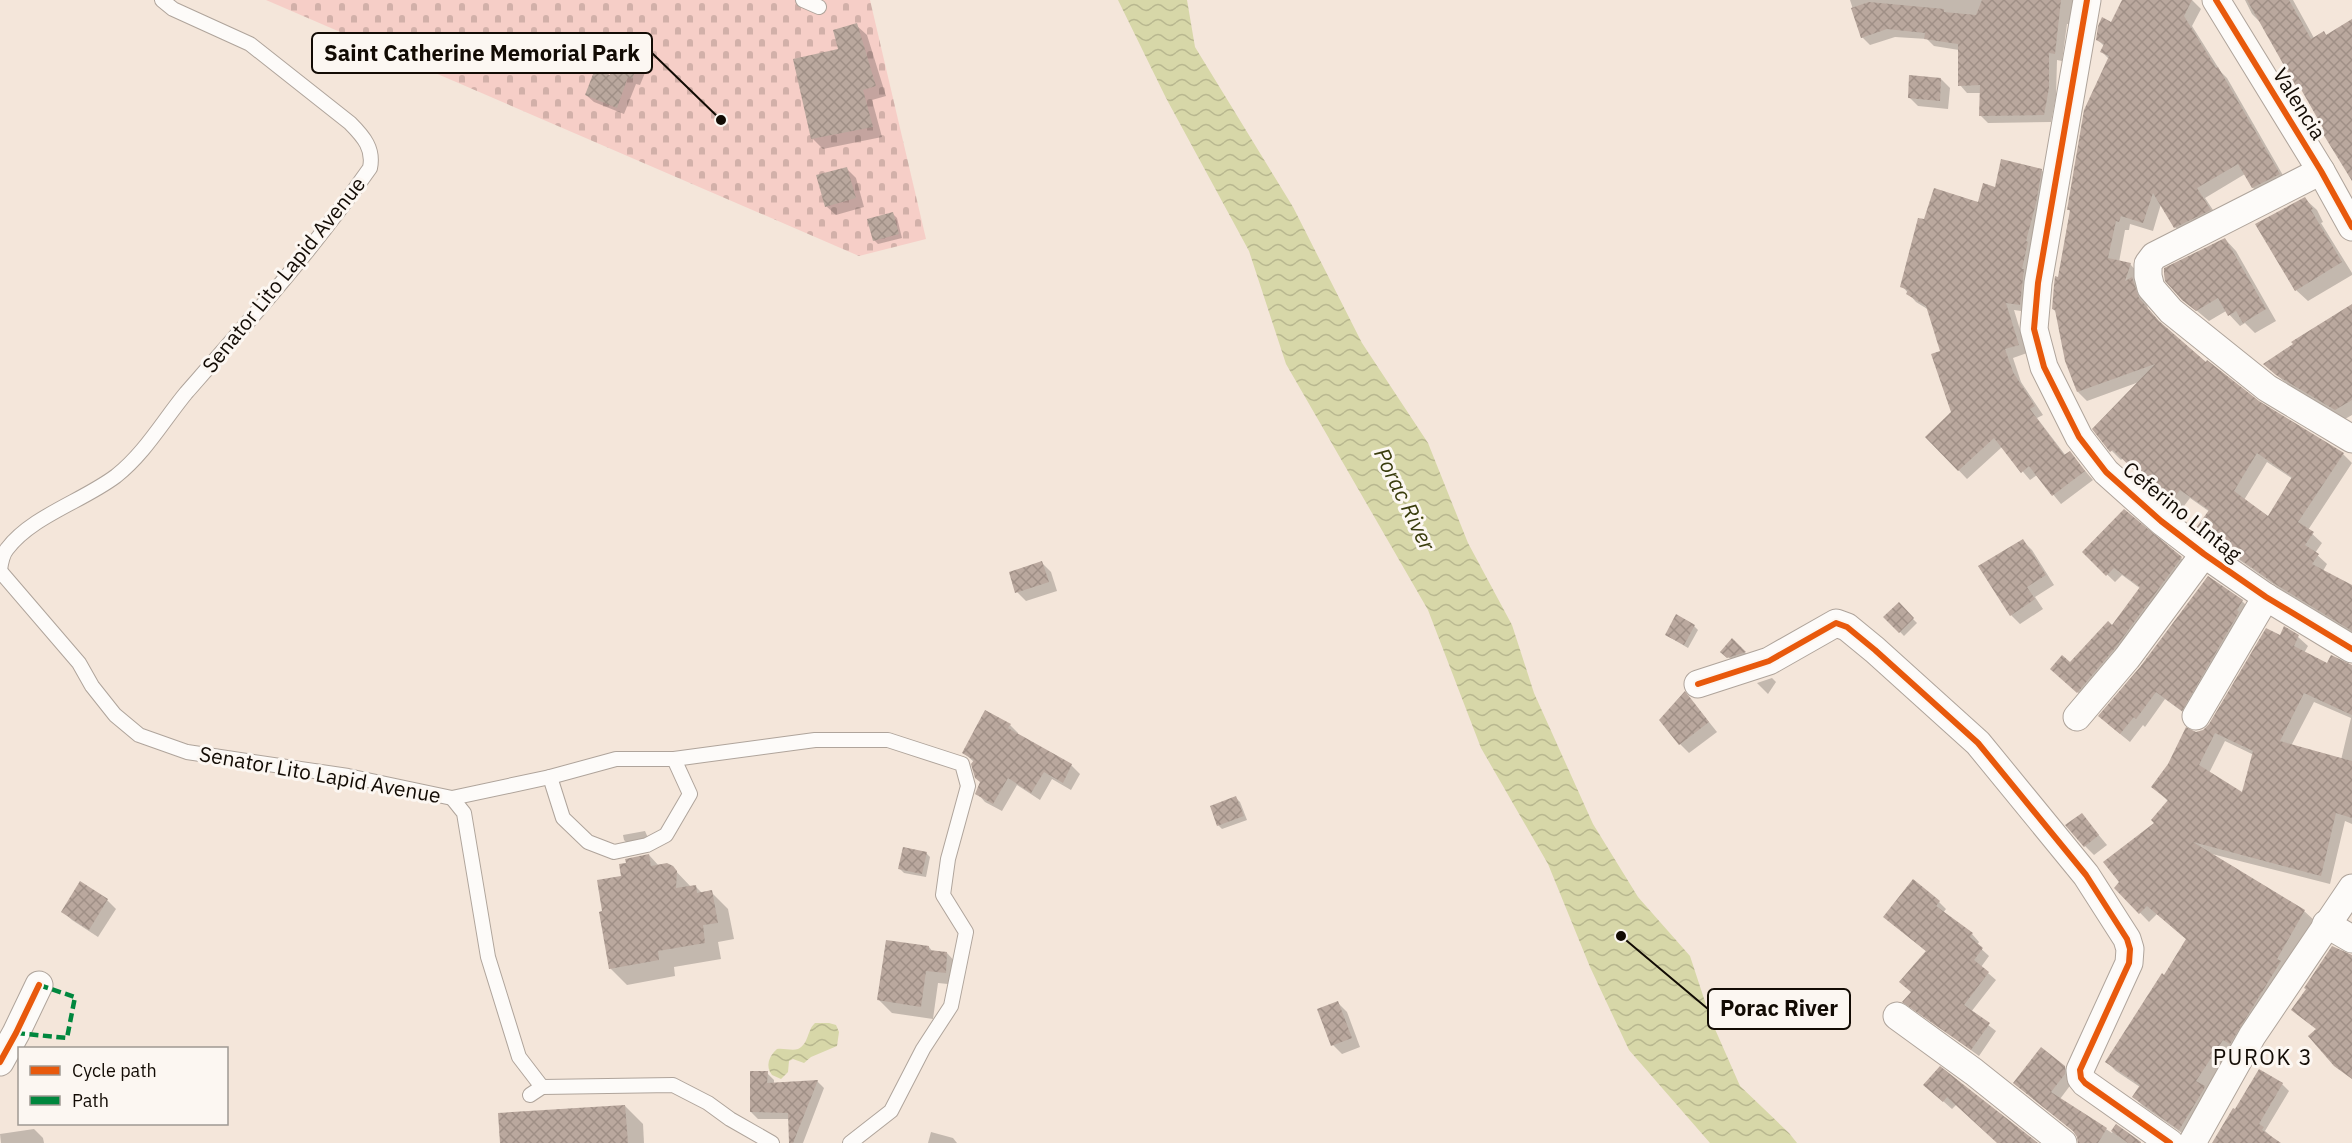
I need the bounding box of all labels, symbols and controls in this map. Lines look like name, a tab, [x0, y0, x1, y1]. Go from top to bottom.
callout: Saint Catherine Memorial Park	[312, 33, 652, 73]
text: Saint Catherine Memorial Park	[324, 38, 640, 67]
street label: Valencia	[2267, 62, 2333, 145]
street label: Senator Lito Lapid Avenue	[195, 170, 371, 378]
water label: Porac River	[1368, 443, 1443, 556]
street label: Ceferino LIntag	[2117, 455, 2248, 568]
street label: Senator Lito Lapid Avenue	[197, 739, 443, 809]
callout: Porac River	[1708, 989, 1850, 1029]
text: Porac River	[1720, 993, 1838, 1022]
district label: PUROK 3	[2213, 1042, 2313, 1071]
legend	[18, 1047, 228, 1125]
text: Cycle path	[72, 1059, 157, 1082]
text: Path	[72, 1089, 109, 1112]

